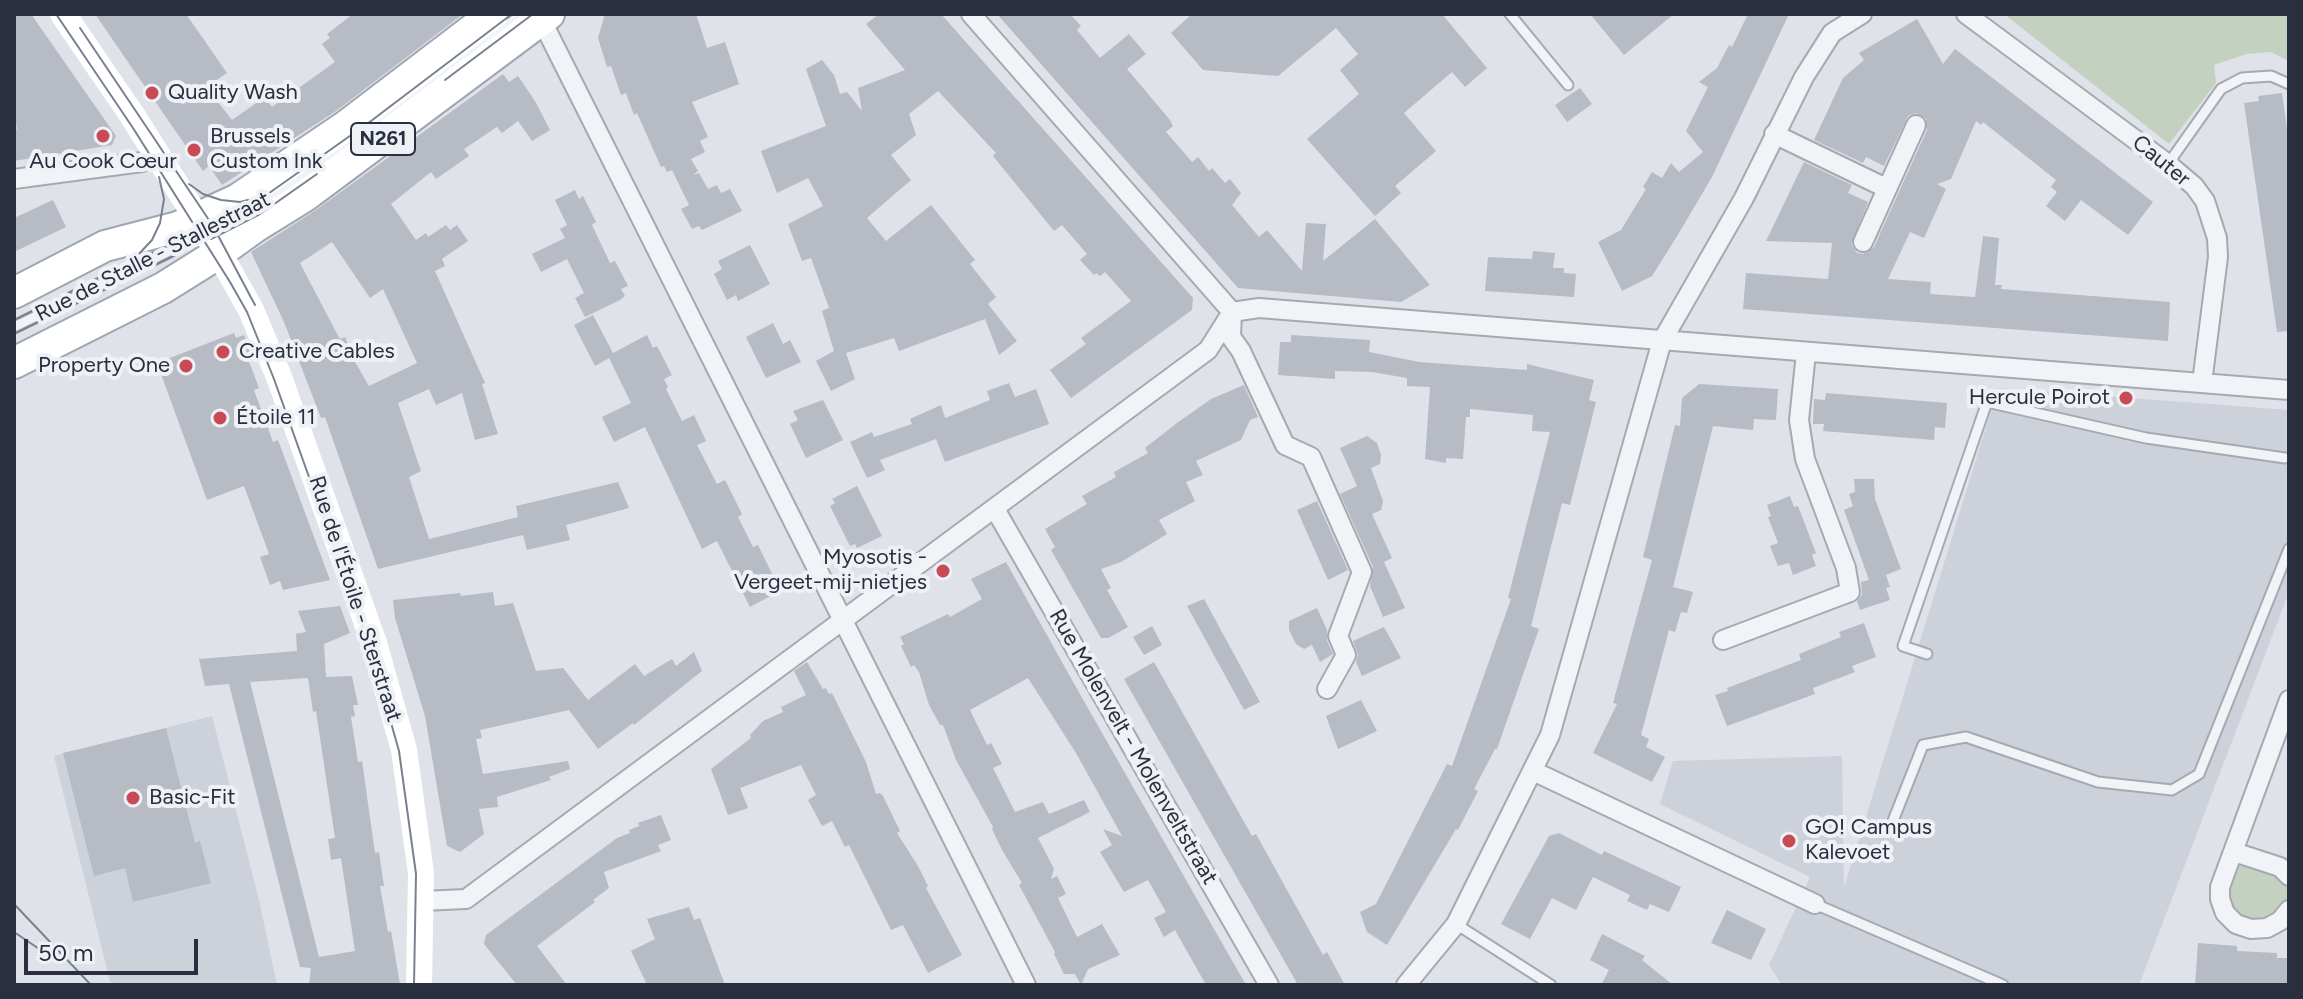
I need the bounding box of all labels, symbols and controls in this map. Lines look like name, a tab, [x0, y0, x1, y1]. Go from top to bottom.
place label: Quality Wash	[168, 80, 298, 106]
marker: Quality Wash	[143, 84, 161, 102]
road number: N261	[351, 123, 415, 155]
place label: Brussels Custom Ink	[210, 124, 322, 176]
marker: Au Cook Cœur	[94, 127, 112, 145]
street label: Cauter	[2127, 130, 2195, 192]
marker: Brussels Custom Ink	[185, 141, 203, 159]
place label: Au Cook Cœur	[29, 149, 177, 175]
street label: Rue de Stalle - Stallestraat	[31, 186, 275, 328]
place label: Creative Cables	[239, 339, 395, 365]
marker: Creative Cables	[214, 343, 232, 361]
place label: Property One	[38, 353, 170, 379]
marker: Property One	[177, 357, 195, 375]
place label: Hercule Poirot	[1969, 385, 2110, 411]
marker: Hercule Poirot	[2117, 389, 2135, 407]
place label: Étoile 11	[236, 405, 316, 431]
marker: Étoile 11	[211, 409, 229, 427]
street label: Rue de l'Étoile - Sterstraat	[303, 473, 407, 725]
place label: Myosotis - Vergeet-mij-nietjes	[734, 545, 927, 596]
marker: Myosotis - Vergeet-mij-nietjes	[934, 562, 952, 580]
street label: Rue Molenvelt - Molenveltstraat	[1043, 605, 1223, 889]
place label: Basic-Fit	[149, 785, 235, 811]
marker: Basic-Fit	[124, 789, 142, 807]
place label: GO! Campus Kalevoet	[1805, 815, 1932, 866]
marker: GO! Campus Kalevoet	[1780, 832, 1798, 850]
scale bar	[28, 923, 202, 973]
text: 50 m	[38, 938, 94, 967]

